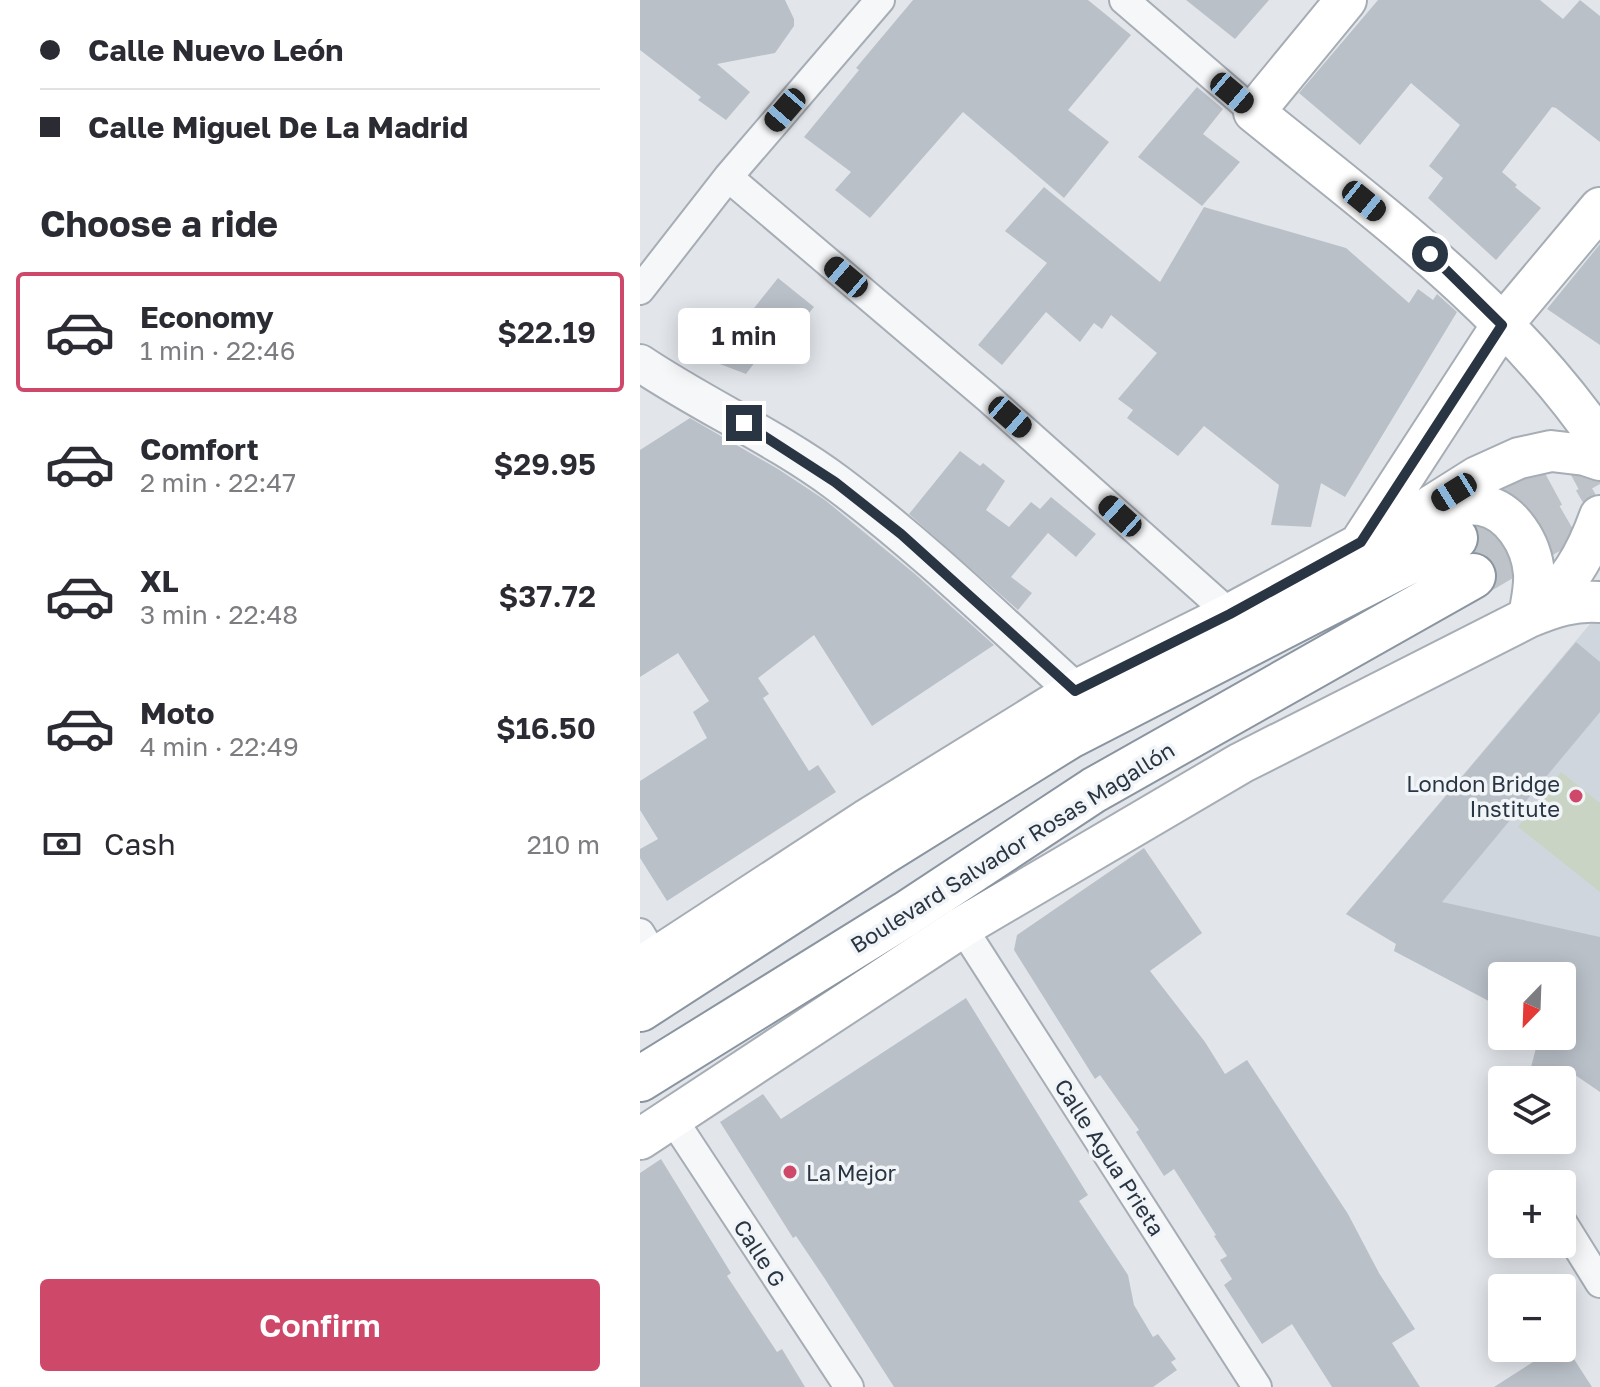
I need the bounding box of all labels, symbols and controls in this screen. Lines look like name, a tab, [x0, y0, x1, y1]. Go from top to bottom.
text: Calle Nuevo León	[88, 32, 343, 68]
car	[1206, 68, 1258, 118]
car	[760, 84, 810, 136]
text: Calle Miguel De La Madrid	[88, 109, 468, 145]
car	[1338, 177, 1390, 225]
text: Choose a ride	[40, 202, 278, 245]
route start	[1412, 236, 1448, 272]
car	[820, 252, 872, 302]
icon: car	[44, 296, 116, 368]
text: Economy	[140, 299, 274, 335]
callout: 1 min	[678, 307, 810, 363]
text: $22.19	[497, 314, 596, 350]
text: 1 min	[711, 320, 777, 351]
text: 1 min · 22:46	[140, 335, 295, 366]
car	[984, 392, 1036, 442]
route end	[726, 405, 762, 441]
icon: car	[44, 428, 116, 500]
text: Comfort	[140, 431, 259, 467]
text: $29.95	[494, 446, 596, 482]
text: 2 min · 22:47	[140, 467, 296, 498]
car	[1427, 469, 1481, 515]
car	[1094, 491, 1146, 541]
icon: car	[44, 560, 116, 632]
text: XL	[140, 563, 179, 599]
text: $37.72	[498, 578, 596, 614]
text: 3 min · 22:48	[140, 599, 298, 630]
icon: car	[44, 692, 116, 764]
text: Moto	[140, 695, 215, 731]
text: $16.50	[496, 710, 596, 746]
text: 4 min · 22:49	[140, 731, 299, 762]
street label: Boulevard Salvador Rosas Magallón	[845, 736, 1179, 958]
place label: London Bridge Institute	[1406, 770, 1560, 822]
marker: London Bridge Institute	[1567, 787, 1585, 805]
icon: cash	[40, 822, 84, 866]
text: Cash	[104, 826, 176, 862]
text: 210 m	[527, 829, 600, 860]
north arrow	[1488, 962, 1576, 1050]
map controls	[1488, 962, 1576, 1362]
button: layers	[1488, 1066, 1576, 1154]
street label: Calle Agua Prieta	[1049, 1073, 1171, 1241]
place label: La Mejor	[806, 1159, 896, 1186]
marker: La Mejor	[781, 1163, 799, 1181]
button: +	[1488, 1170, 1576, 1258]
street label: Calle G	[728, 1214, 792, 1292]
button: −	[1488, 1274, 1576, 1362]
button: Confirm	[40, 1279, 600, 1371]

